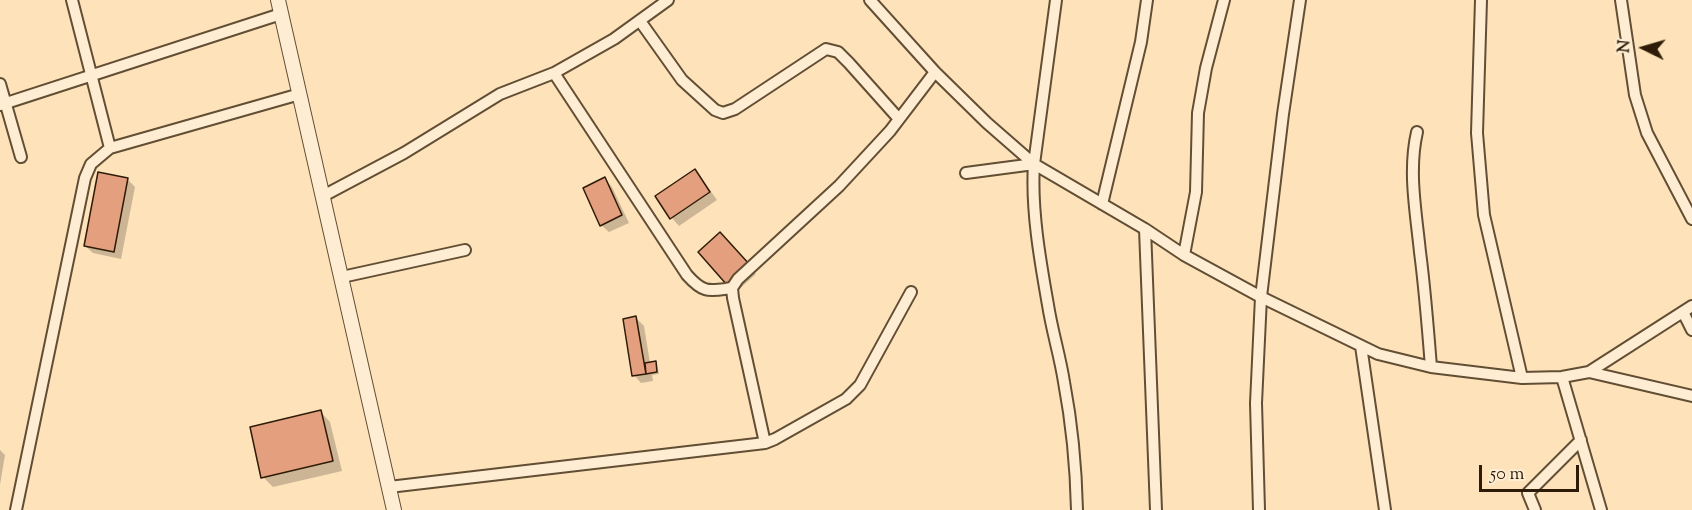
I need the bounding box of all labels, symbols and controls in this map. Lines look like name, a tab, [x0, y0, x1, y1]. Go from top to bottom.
north arrow	[1614, 18, 1674, 78]
text: N	[1614, 39, 1638, 54]
scale bar	[1482, 453, 1582, 491]
text: 50 m	[1490, 462, 1524, 488]

